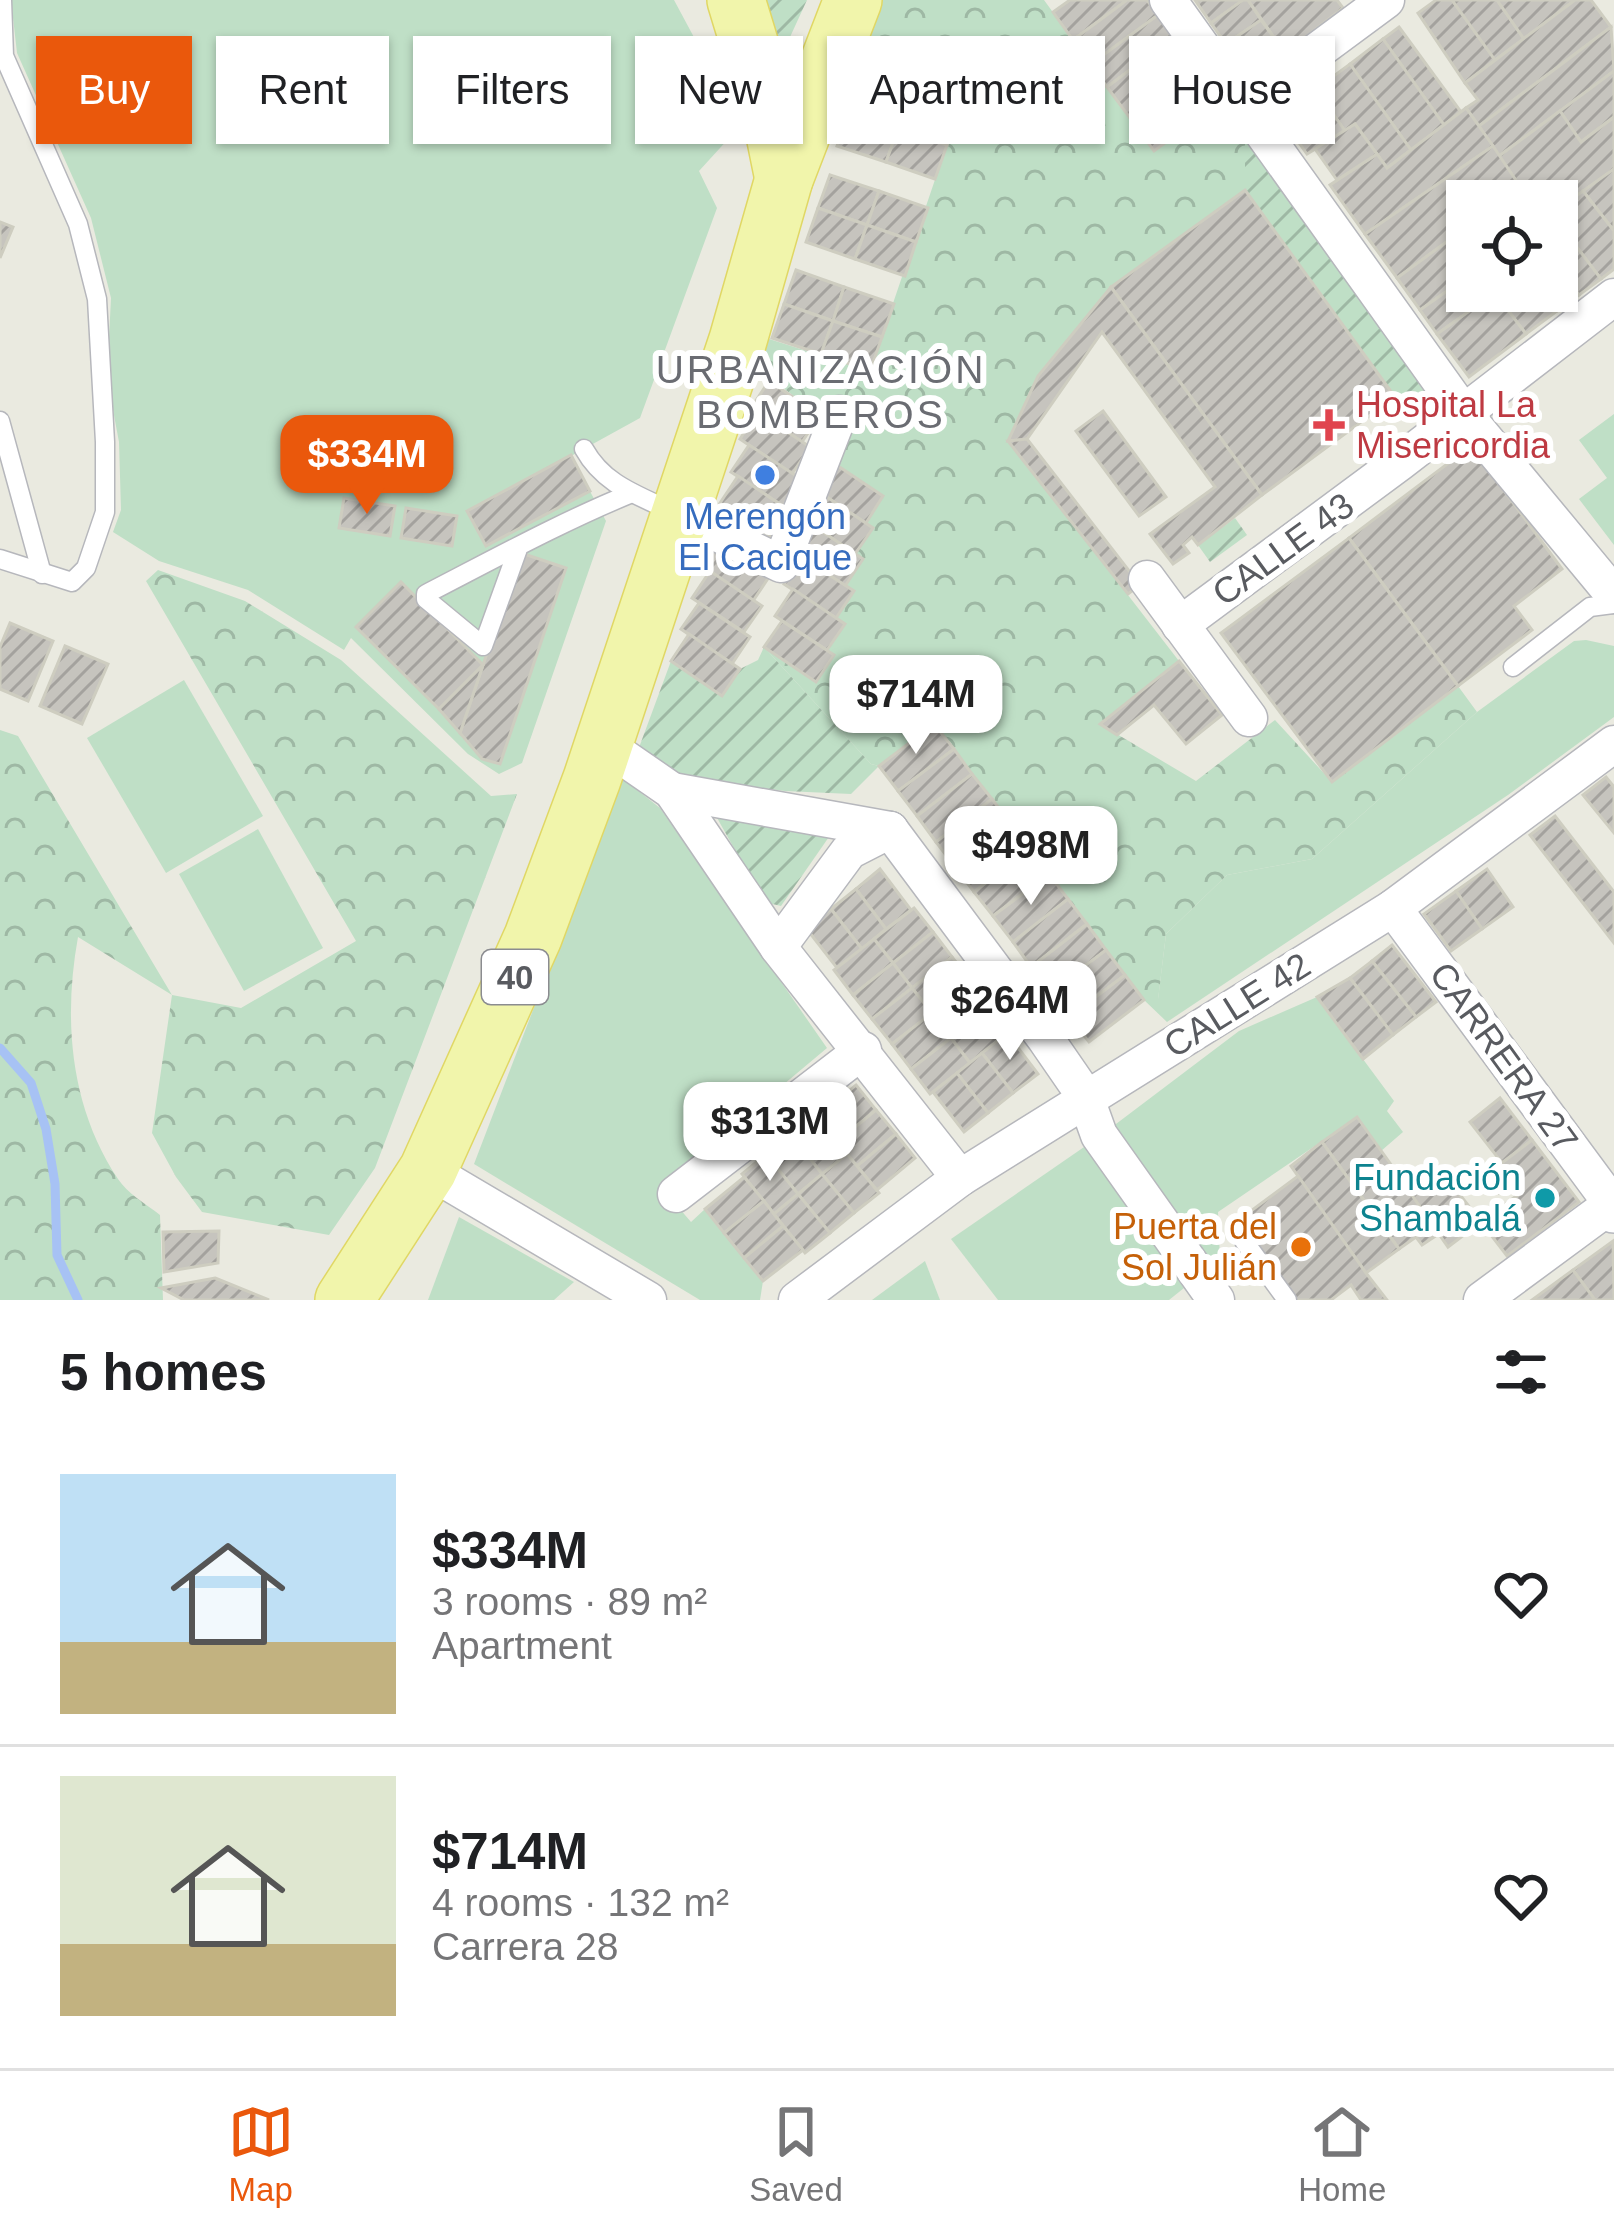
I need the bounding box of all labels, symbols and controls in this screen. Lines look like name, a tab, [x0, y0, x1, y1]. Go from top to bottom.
chip: Buy	[36, 36, 192, 144]
chip: Rent	[216, 36, 389, 144]
chip: Filters	[413, 36, 611, 144]
chip: New	[635, 36, 803, 144]
chip: Apartment	[827, 36, 1105, 144]
chip: House	[1129, 36, 1335, 144]
map controls	[1446, 180, 1578, 312]
button: locate	[1446, 180, 1578, 312]
district label: URBANIZACIÓN BOMBEROS	[656, 348, 986, 436]
place label: Hospital La Misericordia	[1356, 384, 1551, 466]
marker: Hospital La Misericordia	[1313, 409, 1345, 441]
pin: $334M	[283, 415, 451, 517]
text: $334M	[307, 432, 427, 475]
marker: Merengón El Cacique	[752, 462, 778, 488]
street label: CALLE 43	[1205, 484, 1361, 614]
place label: Merengón El Cacique	[678, 496, 852, 578]
pin: $714M	[832, 655, 1000, 757]
text: $714M	[856, 672, 976, 715]
pin: $498M	[947, 806, 1115, 908]
text: $498M	[971, 823, 1091, 866]
street label: CALLE 42	[1157, 944, 1317, 1066]
road number: 40	[482, 950, 548, 1004]
street label: CARRERA 27	[1422, 954, 1586, 1160]
pin: $264M	[926, 961, 1094, 1063]
text: $264M	[950, 978, 1070, 1021]
pin: $313M	[686, 1082, 854, 1184]
text: $313M	[710, 1099, 830, 1142]
place label: Fundación Shambalá	[1353, 1157, 1522, 1239]
marker: Fundación Shambalá	[1532, 1185, 1558, 1211]
place label: Puerta del Sol Julián	[1113, 1206, 1277, 1288]
marker: Puerta del Sol Julián	[1288, 1234, 1314, 1260]
icon: filters	[1488, 1339, 1554, 1405]
text: 5 homes	[60, 1344, 267, 1401]
icon: home	[156, 1522, 300, 1666]
text: $334M	[432, 1522, 588, 1579]
icon: heart	[1488, 1561, 1554, 1627]
text: 3 rooms · 89 m²	[432, 1580, 707, 1623]
text: Apartment	[432, 1624, 612, 1667]
text: $714M	[432, 1823, 588, 1880]
icon: home	[156, 1824, 300, 1968]
icon: heart	[1488, 1863, 1554, 1929]
text: 4 rooms · 132 m²	[432, 1881, 729, 1924]
text: Carrera 28	[432, 1925, 618, 1968]
tab: Map	[228, 2099, 294, 2209]
tab: Saved	[749, 2099, 843, 2209]
tab: Home	[1298, 2099, 1386, 2209]

